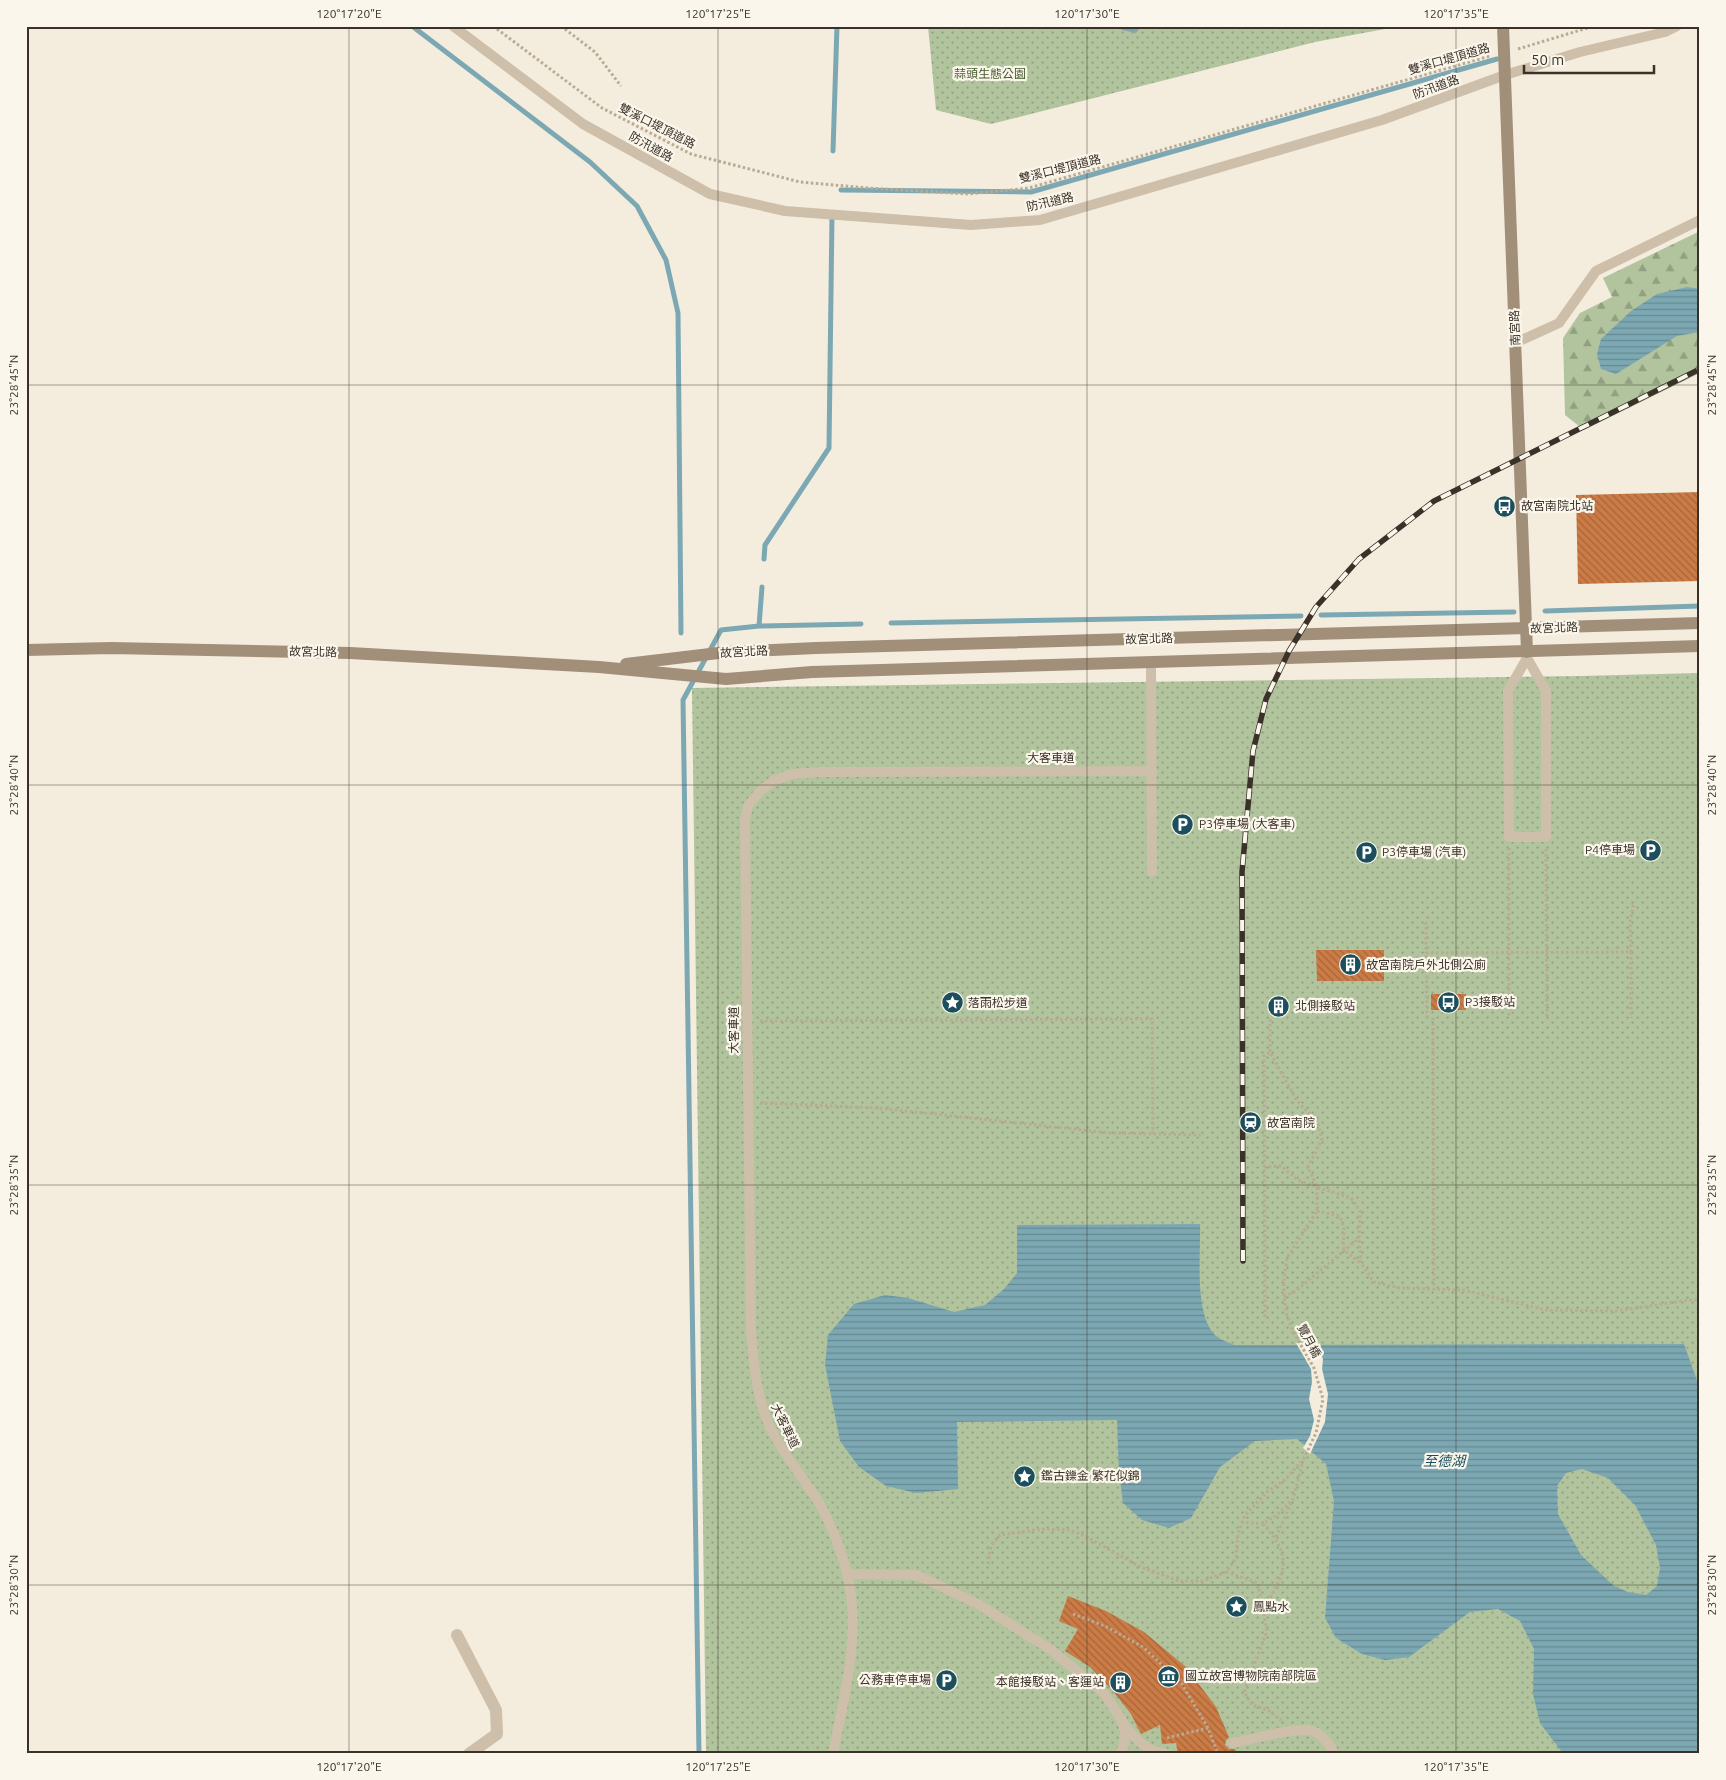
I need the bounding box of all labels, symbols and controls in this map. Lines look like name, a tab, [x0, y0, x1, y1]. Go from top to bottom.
text: 120°17'20"E	[316, 7, 382, 20]
text: 120°17'25"E	[685, 7, 751, 20]
text: 120°17'30"E	[1054, 7, 1120, 20]
text: 120°17'35"E	[1423, 7, 1489, 20]
street label: 雙溪口堤頂道路	[1407, 41, 1491, 76]
scale bar	[1524, 42, 1654, 74]
text: 50 m	[1531, 51, 1564, 68]
park label: 蒜頭生態公園	[954, 67, 1026, 80]
street label: 防汛道路	[1411, 72, 1461, 101]
street label: 雙溪口堤頂道路	[617, 101, 698, 150]
street label: 防汛道路	[627, 129, 675, 164]
street label: 雙溪口堤頂道路	[1018, 152, 1102, 185]
street label: 防汛道路	[1025, 190, 1075, 213]
street label: 南宮路	[1507, 310, 1522, 346]
text: 23°28'45"N	[7, 355, 20, 415]
text: 23°28'45"N	[1705, 355, 1718, 415]
bus stop icon: 故宮南院北站	[1493, 494, 1517, 518]
place label: 故宮南院北站	[1521, 499, 1593, 512]
street label: 故宮北路	[1530, 620, 1578, 635]
street label: 故宮北路	[1125, 631, 1173, 646]
street label: 故宮北路	[720, 644, 768, 659]
street label: 故宮北路	[289, 645, 337, 658]
street label: 大客車道	[1027, 751, 1075, 764]
text: 23°28'40"N	[7, 755, 20, 815]
text: 23°28'40"N	[1705, 755, 1718, 815]
parking icon: P3停車場 (大客車)	[1171, 812, 1195, 836]
place label: P3停車場 (大客車)	[1199, 817, 1295, 831]
parking icon: P4停車場	[1639, 838, 1663, 862]
parking icon: P3停車場 (汽車)	[1354, 840, 1378, 864]
place label: P4停車場	[1585, 843, 1635, 856]
place label: P3停車場 (汽車)	[1382, 845, 1466, 859]
building icon: 故宮南院戶外北側公廁	[1338, 953, 1362, 977]
place label: 故宮南院戶外北側公廁	[1366, 958, 1486, 971]
bus stop icon: P3接駁站	[1437, 990, 1461, 1014]
place icon: 落雨松步道	[940, 991, 964, 1015]
building icon: 北側接駁站	[1267, 994, 1291, 1018]
place label: P3接駁站	[1465, 995, 1515, 1008]
place label: 落雨松步道	[968, 996, 1028, 1009]
place label: 北側接駁站	[1295, 999, 1355, 1012]
street label: 大客車道	[727, 1006, 740, 1054]
station icon: 故宮南院	[1239, 1111, 1263, 1135]
place label: 故宮南院	[1267, 1116, 1315, 1129]
text: 23°28'35"N	[7, 1155, 20, 1215]
text: 23°28'35"N	[1705, 1155, 1718, 1215]
street label: 覽月橋	[1295, 1322, 1324, 1360]
street label: 大客車道	[769, 1401, 802, 1450]
water label: 至德湖	[1423, 1453, 1467, 1469]
place icon: 鑑古鑠金 繁花似錦	[1013, 1464, 1037, 1488]
place label: 鑑古鑠金 繁花似錦	[1041, 1469, 1140, 1482]
text: 23°28'30"N	[7, 1555, 20, 1615]
text: 23°28'30"N	[1705, 1555, 1718, 1615]
place icon: 鳳點水	[1225, 1595, 1249, 1619]
place label: 鳳點水	[1253, 1600, 1289, 1613]
museum icon: 國立故宮博物院南部院區	[1157, 1664, 1181, 1688]
parking icon: 公務車停車場	[935, 1668, 959, 1692]
place label: 國立故宮博物院南部院區	[1185, 1669, 1317, 1682]
building icon: 本館接駁站、客運站	[1108, 1670, 1132, 1694]
place label: 公務車停車場	[859, 1673, 931, 1686]
place label: 本館接駁站、客運站	[996, 1675, 1104, 1688]
text: 120°17'20"E	[316, 1760, 382, 1773]
text: 120°17'25"E	[685, 1760, 751, 1773]
text: 120°17'30"E	[1054, 1760, 1120, 1773]
text: 120°17'35"E	[1423, 1760, 1489, 1773]

